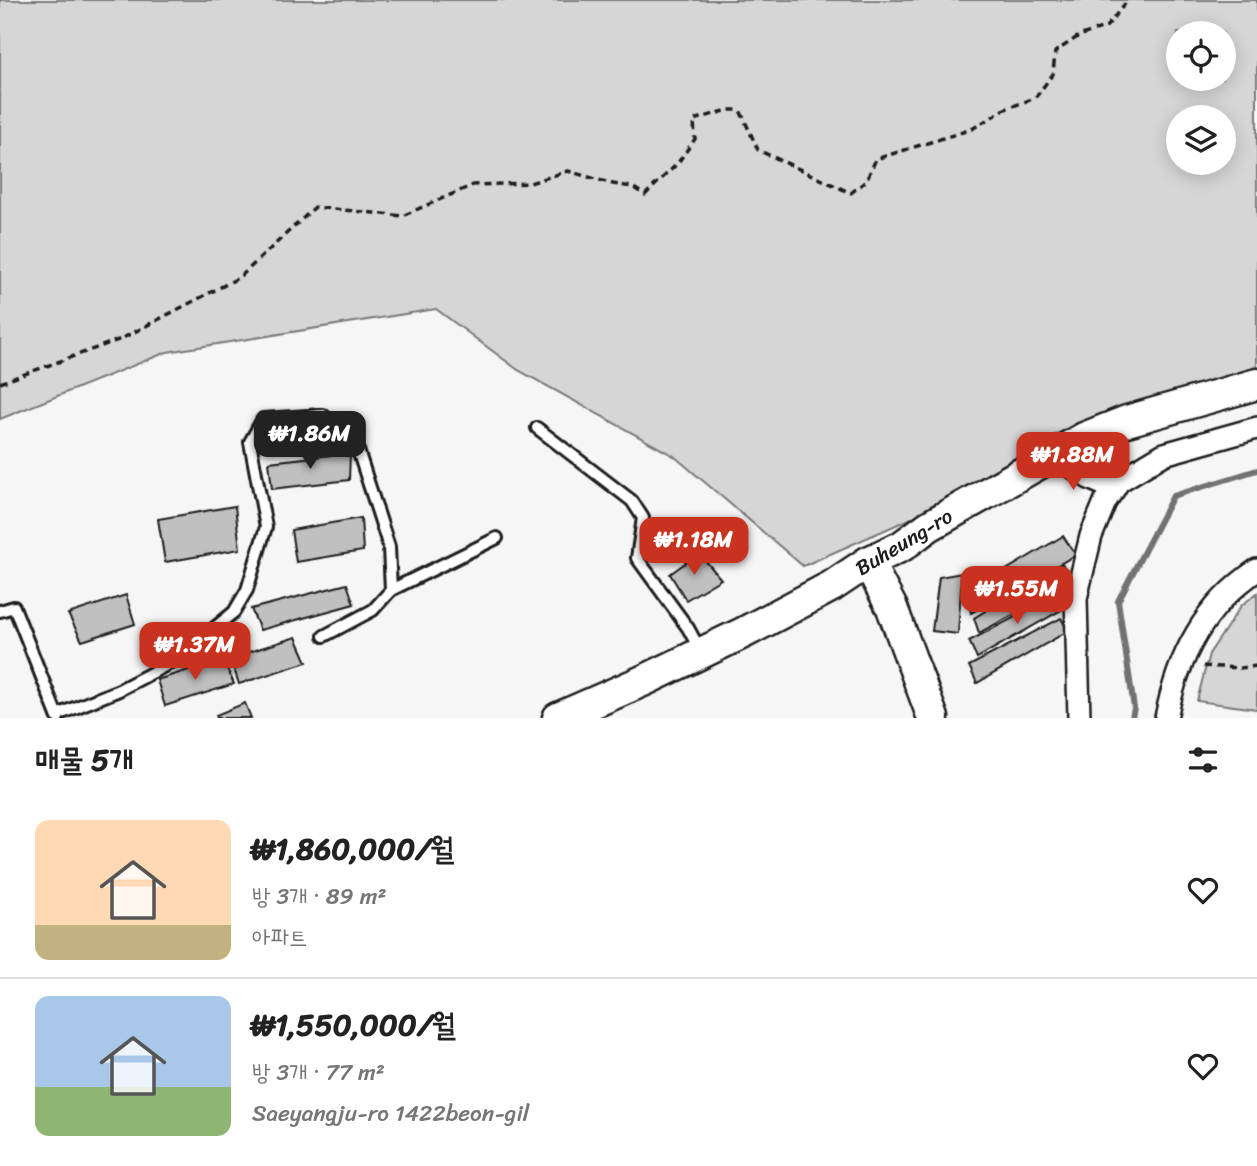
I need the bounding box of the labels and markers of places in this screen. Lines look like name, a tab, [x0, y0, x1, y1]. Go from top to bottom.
pin: ₩1.86M	[253, 412, 367, 471]
pin: ₩1.88M	[1016, 433, 1130, 492]
pin: ₩1.18M	[637, 518, 751, 577]
pin: ₩1.55M	[960, 566, 1074, 626]
pin: ₩1.37M	[138, 622, 252, 682]

